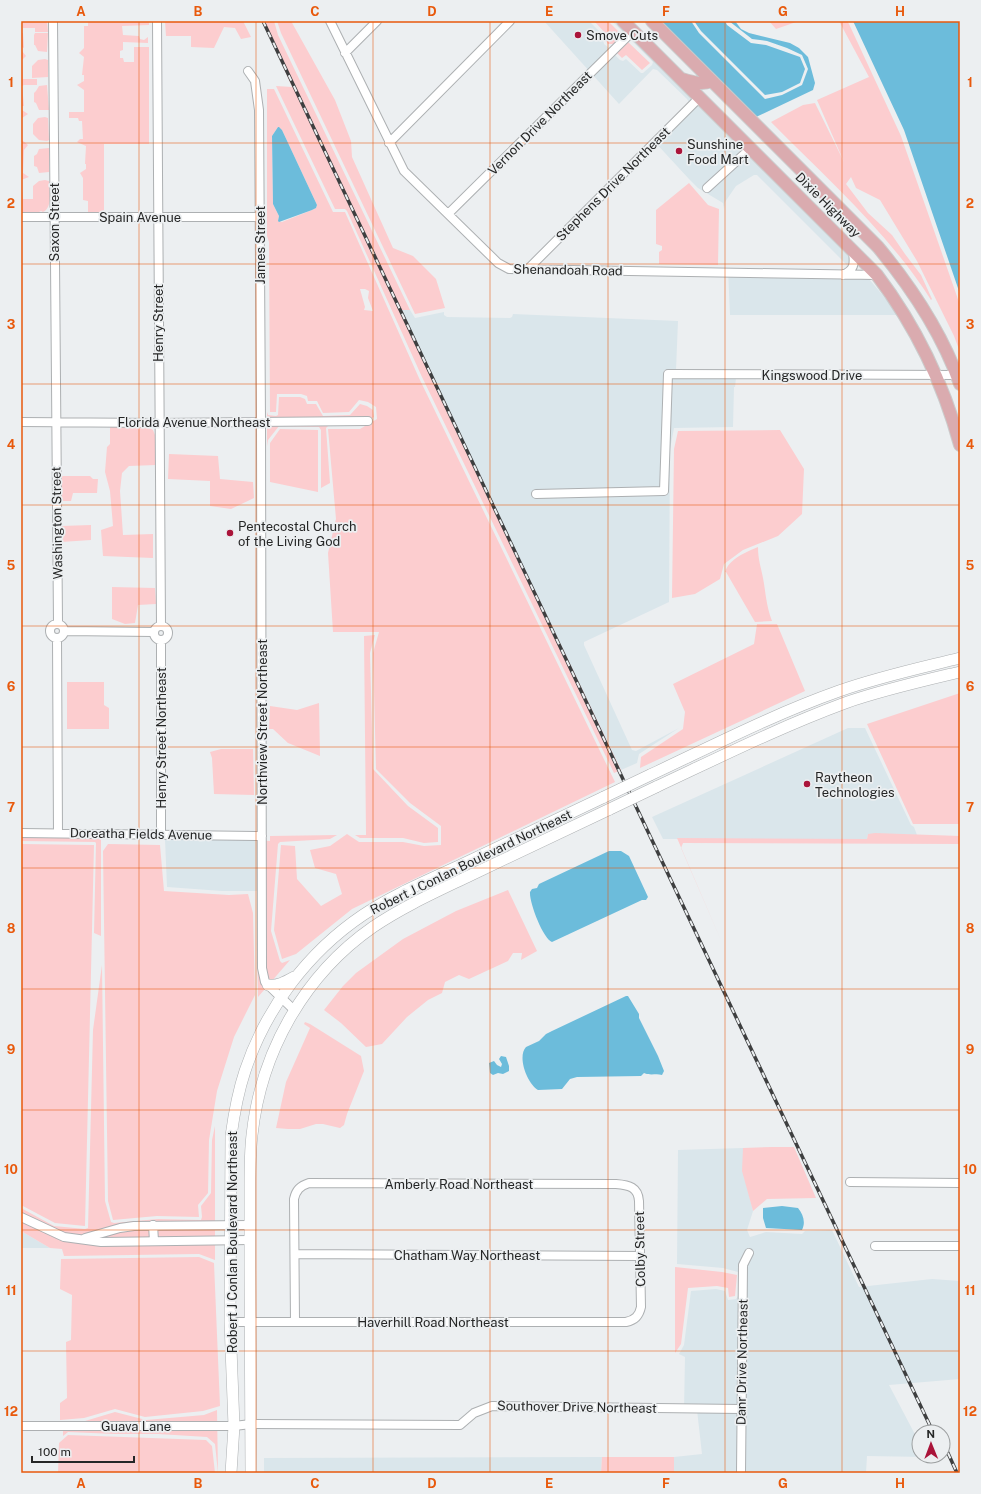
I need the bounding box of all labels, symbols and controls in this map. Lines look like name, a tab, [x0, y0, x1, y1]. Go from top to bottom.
text: A	[76, 4, 86, 19]
text: B	[194, 4, 203, 19]
text: C	[310, 4, 320, 19]
text: D	[427, 4, 437, 19]
text: E	[545, 4, 553, 19]
text: F	[662, 4, 670, 19]
text: G	[778, 4, 788, 19]
text: H	[895, 4, 905, 19]
place label: Smove Cuts	[586, 28, 658, 43]
marker: Smove Cuts	[573, 30, 583, 40]
street label: Vernon Drive Northeast	[485, 68, 595, 178]
text: 1	[8, 75, 14, 90]
text: 1	[967, 75, 973, 90]
street label: Stephens Drive Northeast	[553, 124, 673, 244]
place label: Sunshine Food Mart	[687, 137, 749, 167]
marker: Sunshine Food Mart	[674, 146, 684, 156]
street label: Dixie Highway	[792, 169, 864, 241]
street label: Saxon Street	[47, 183, 62, 261]
text: 2	[7, 196, 15, 211]
text: 2	[966, 196, 974, 211]
street label: James Street	[253, 206, 268, 284]
street label: Spain Avenue	[99, 210, 181, 225]
street label: Shenandoah Road	[513, 262, 623, 278]
street label: Henry Street	[151, 284, 166, 362]
text: 3	[7, 317, 16, 332]
text: 3	[966, 317, 975, 332]
street label: Kingswood Drive	[762, 368, 862, 383]
street label: Florida Avenue Northeast	[117, 415, 271, 430]
text: 4	[7, 437, 16, 452]
text: 4	[966, 437, 975, 452]
street label: Washington Street	[49, 466, 65, 580]
place label: Pentecostal Church of the Living God	[238, 519, 357, 549]
marker: Pentecostal Church of the Living God	[225, 528, 235, 538]
text: 5	[7, 558, 16, 573]
text: 5	[966, 558, 975, 573]
street label: Northview Street Northeast	[255, 639, 270, 805]
street label: Henry Street Northeast	[154, 667, 169, 809]
text: 6	[7, 679, 16, 694]
text: 6	[966, 679, 975, 694]
place label: Raytheon Technologies	[815, 770, 895, 800]
marker: Raytheon Technologies	[802, 779, 812, 789]
text: 7	[7, 800, 15, 815]
text: 7	[966, 800, 974, 815]
street label: Robert J Conlan Boulevard Northeast	[368, 807, 574, 917]
street label: Doreatha Fields Avenue	[70, 825, 212, 843]
text: 8	[7, 921, 16, 936]
text: 8	[966, 921, 975, 936]
text: 9	[7, 1042, 15, 1057]
text: 9	[966, 1042, 974, 1057]
street label: Robert J Conlan Boulevard Northeast	[225, 1131, 240, 1353]
text: 10	[4, 1162, 18, 1177]
text: 10	[963, 1162, 977, 1177]
street label: Amberly Road Northeast	[385, 1177, 533, 1192]
street label: Colby Street	[632, 1211, 648, 1287]
street label: Chatham Way Northeast	[394, 1248, 540, 1263]
text: 11	[5, 1283, 17, 1298]
text: 11	[964, 1283, 976, 1298]
street label: Danr Drive Northeast	[733, 1299, 751, 1425]
street label: Haverhill Road Northeast	[357, 1315, 509, 1330]
street label: Southover Drive Northeast	[497, 1398, 657, 1416]
text: 12	[4, 1404, 18, 1419]
text: 12	[963, 1404, 977, 1419]
street label: Guava Lane	[101, 1419, 171, 1434]
north arrow	[911, 1424, 951, 1464]
text: N	[926, 1428, 935, 1440]
scale bar	[32, 1438, 134, 1464]
text: 100 m	[38, 1445, 71, 1459]
text: A	[76, 1476, 86, 1491]
text: B	[194, 1476, 203, 1491]
text: C	[310, 1476, 320, 1491]
text: D	[427, 1476, 437, 1491]
text: E	[545, 1476, 553, 1491]
text: F	[662, 1476, 670, 1491]
text: G	[778, 1476, 788, 1491]
text: H	[895, 1476, 905, 1491]

